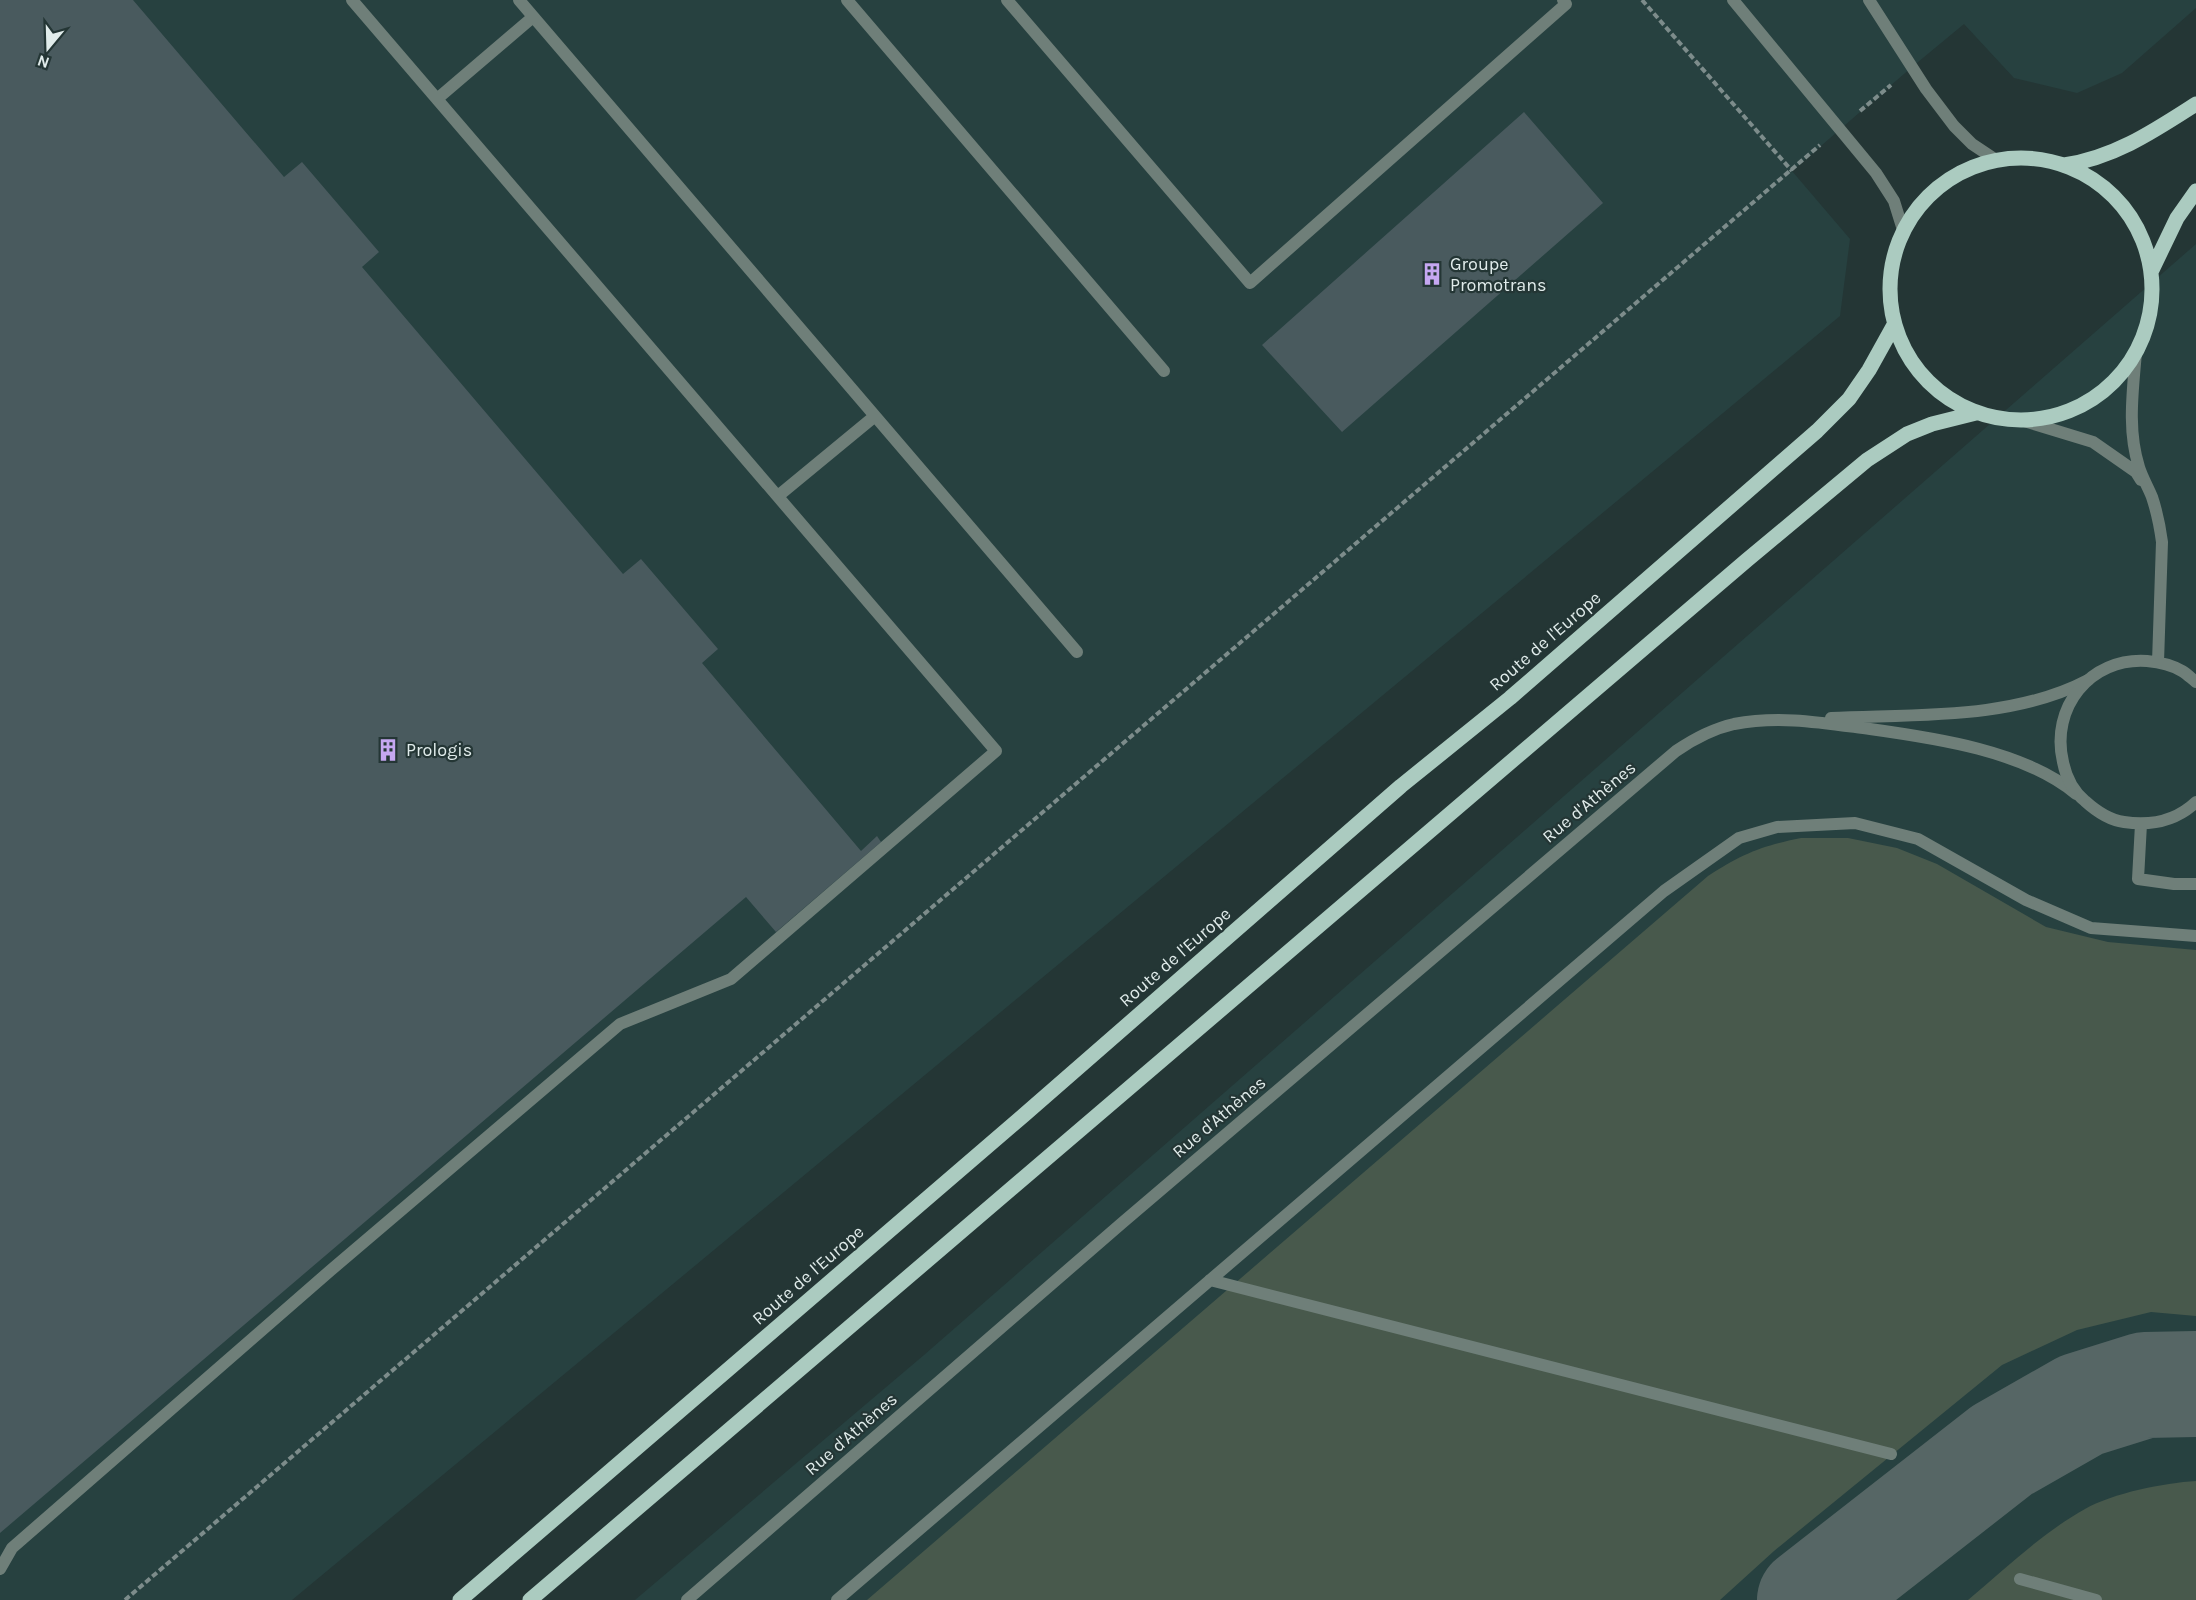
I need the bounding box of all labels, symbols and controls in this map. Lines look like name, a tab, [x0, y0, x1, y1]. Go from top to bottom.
north arrow	[18, 18, 78, 78]
text: N	[35, 51, 52, 73]
place label: Groupe Promotrans	[1450, 253, 1547, 296]
building icon: Groupe Promotrans	[1419, 261, 1445, 287]
street label: Route de l'Europe	[1485, 586, 1605, 696]
building icon: Prologis	[375, 737, 401, 763]
place label: Prologis	[406, 739, 472, 761]
street label: Rue d'Athènes	[1538, 757, 1640, 847]
street label: Route de l'Europe	[1115, 902, 1235, 1012]
street label: Rue d'Athènes	[1168, 1072, 1270, 1162]
street label: Route de l'Europe	[748, 1220, 868, 1330]
street label: Rue d'Athènes	[800, 1388, 902, 1480]

